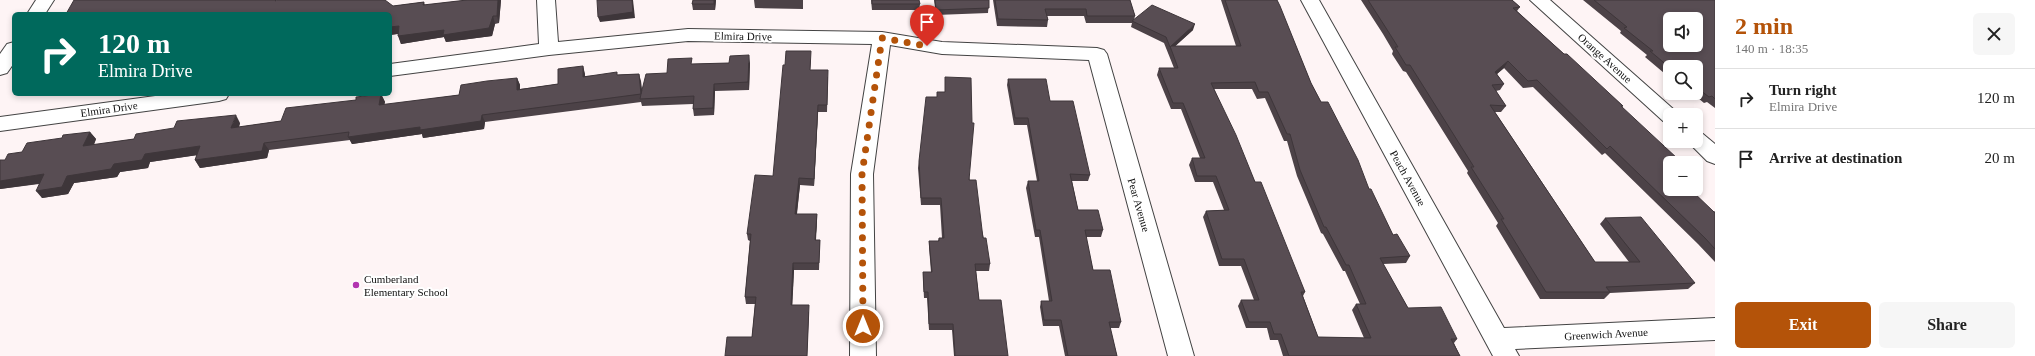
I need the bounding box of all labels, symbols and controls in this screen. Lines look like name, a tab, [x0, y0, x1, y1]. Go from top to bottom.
pin	[910, 5, 944, 46]
icon: arrive	[916, 11, 938, 33]
map controls	[1663, 12, 1703, 196]
button: sound	[1663, 12, 1703, 52]
text: 2 min	[1735, 13, 1793, 39]
button: close	[1973, 13, 2015, 55]
icon: right	[32, 28, 84, 80]
text: 120 m	[98, 28, 170, 59]
street label: Elmira Drive	[714, 29, 772, 43]
street label: Orange Avenue	[1576, 31, 1634, 85]
text: 140 m · 18:35	[1735, 41, 1808, 56]
button: search	[1663, 60, 1703, 100]
text: Elmira Drive	[98, 61, 192, 81]
text: Turn right	[1769, 82, 1836, 98]
icon: right	[1735, 88, 1757, 110]
text: 120 m	[1977, 90, 2015, 106]
street label: Elmira Drive	[80, 99, 139, 119]
text: Elmira Drive	[1769, 99, 1837, 114]
button: +	[1663, 108, 1703, 148]
street label: Peach Avenue	[1388, 148, 1428, 208]
icon: arrive	[1735, 148, 1757, 170]
text: Arrive at destination	[1769, 150, 1902, 166]
text: 20 m	[1985, 150, 2015, 166]
button: −	[1663, 156, 1703, 196]
street label: Pear Avenue	[1126, 177, 1152, 233]
place label: Cumberland Elementary School	[364, 273, 448, 298]
marker: Cumberland Elementary School	[351, 280, 361, 290]
button: Exit	[1735, 302, 1871, 348]
button: Share	[1879, 302, 2015, 348]
position arrow	[842, 305, 884, 347]
street label: Greenwich Avenue	[1564, 326, 1648, 342]

